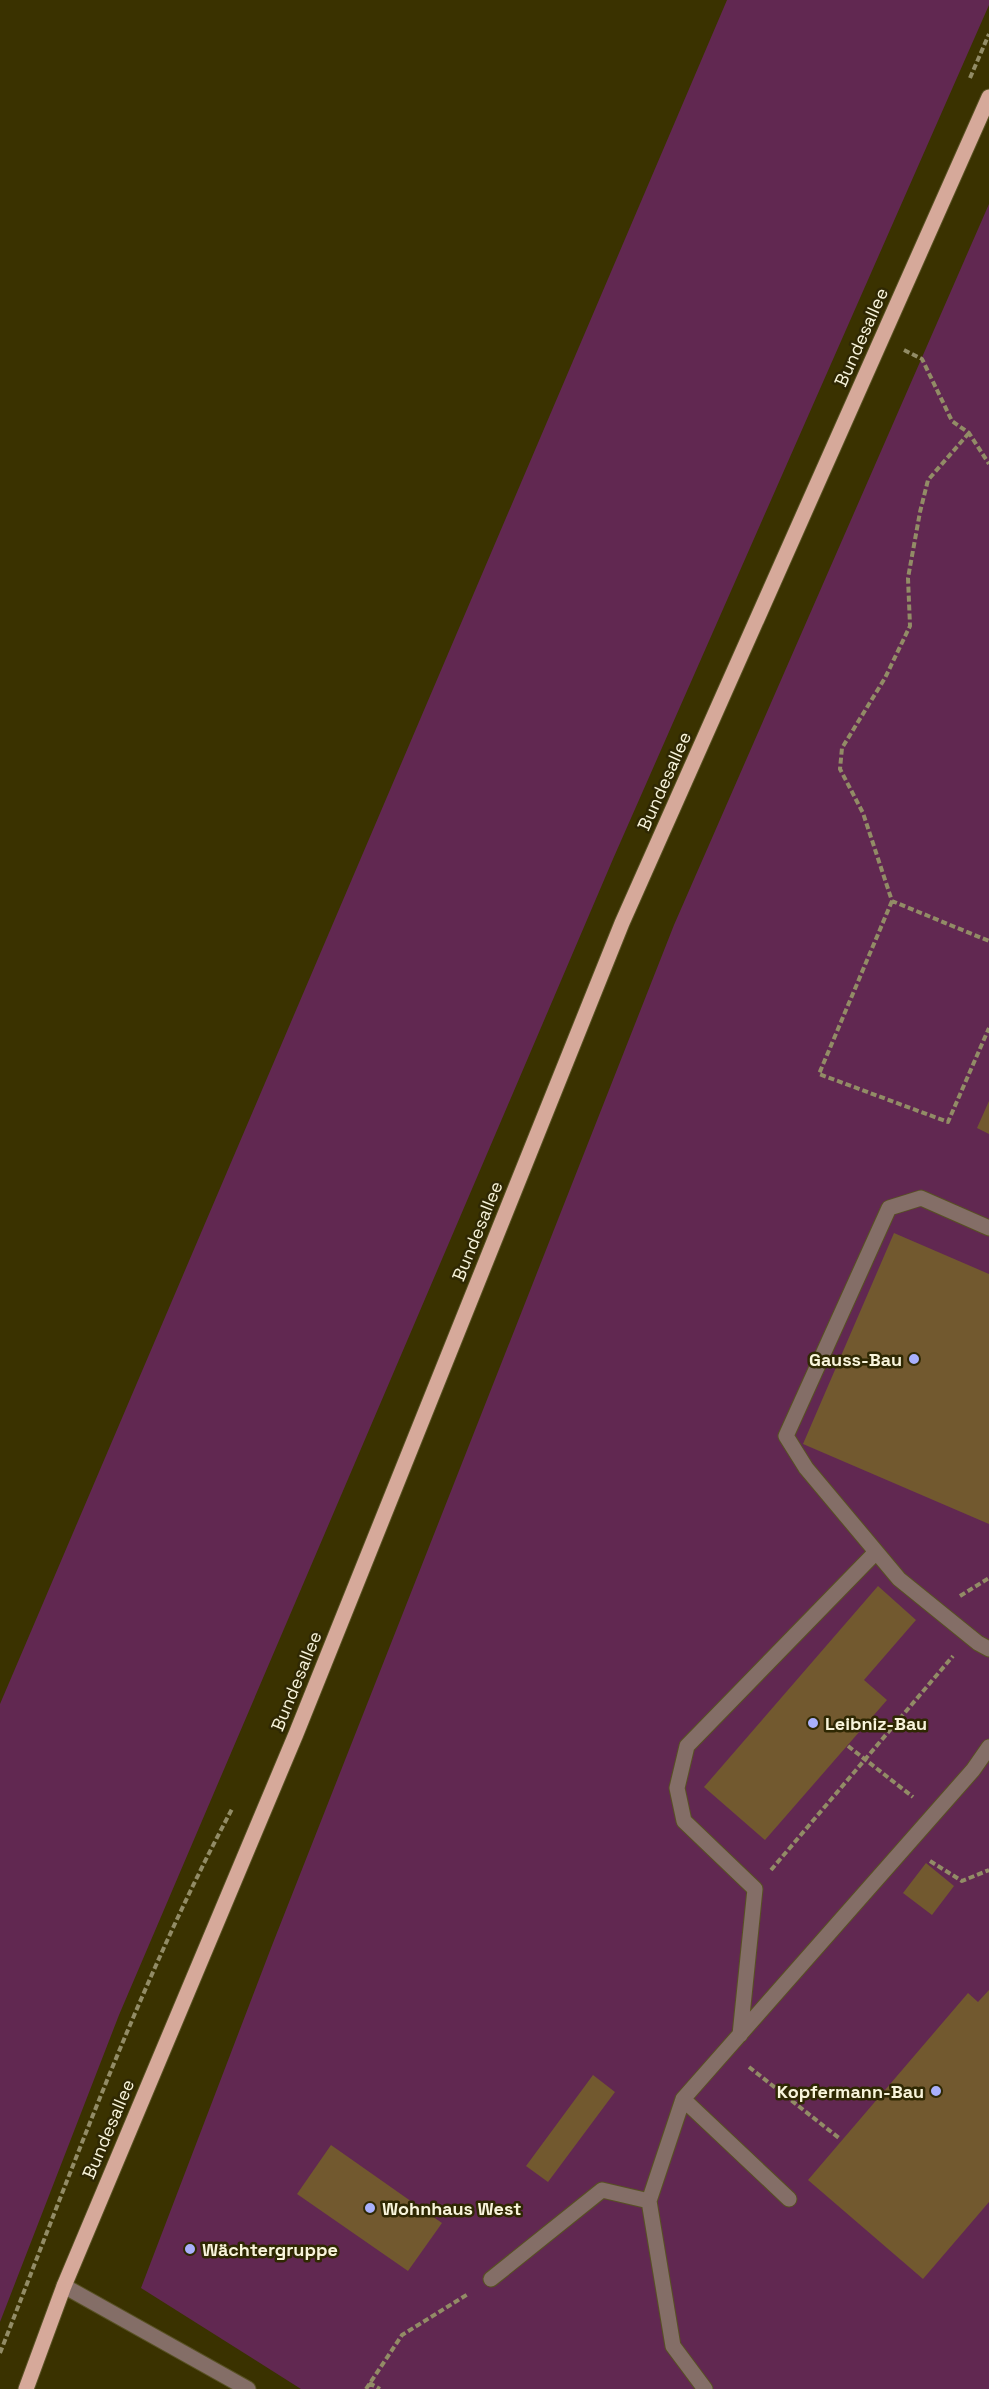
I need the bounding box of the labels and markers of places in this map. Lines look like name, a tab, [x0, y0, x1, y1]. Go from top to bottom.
place label: Gauss-Bau	[809, 1348, 902, 1371]
marker: Gauss-Bau	[907, 1352, 921, 1366]
place label: Leibniz-Bau	[825, 1712, 927, 1735]
marker: Leibniz-Bau	[806, 1716, 820, 1730]
place label: Kopfermann-Bau	[777, 2080, 924, 2103]
marker: Kopfermann-Bau	[929, 2084, 943, 2098]
place label: Wohnhaus West	[382, 2197, 521, 2220]
marker: Wohnhaus West	[363, 2201, 377, 2215]
place label: Wächtergruppe	[202, 2238, 338, 2261]
marker: Wächtergruppe	[183, 2242, 197, 2256]

